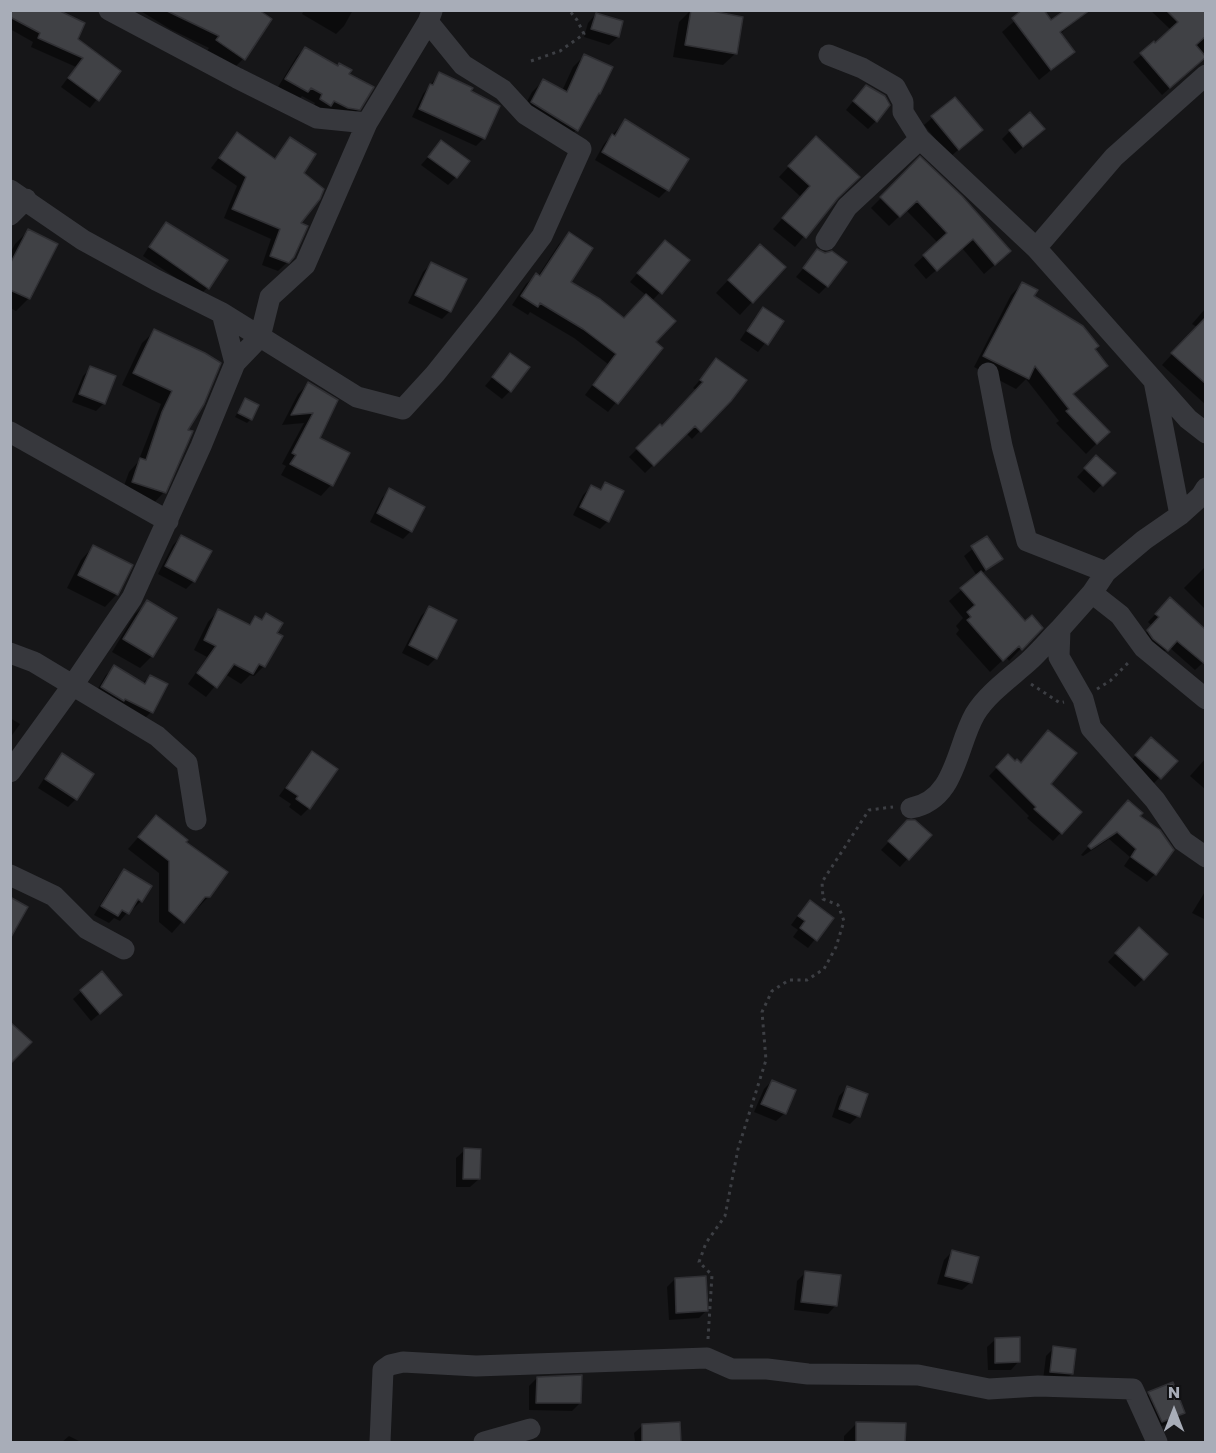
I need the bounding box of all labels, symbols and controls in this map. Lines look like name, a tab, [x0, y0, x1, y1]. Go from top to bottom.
north arrow	[1144, 1381, 1204, 1441]
text: N	[1168, 1381, 1180, 1404]

